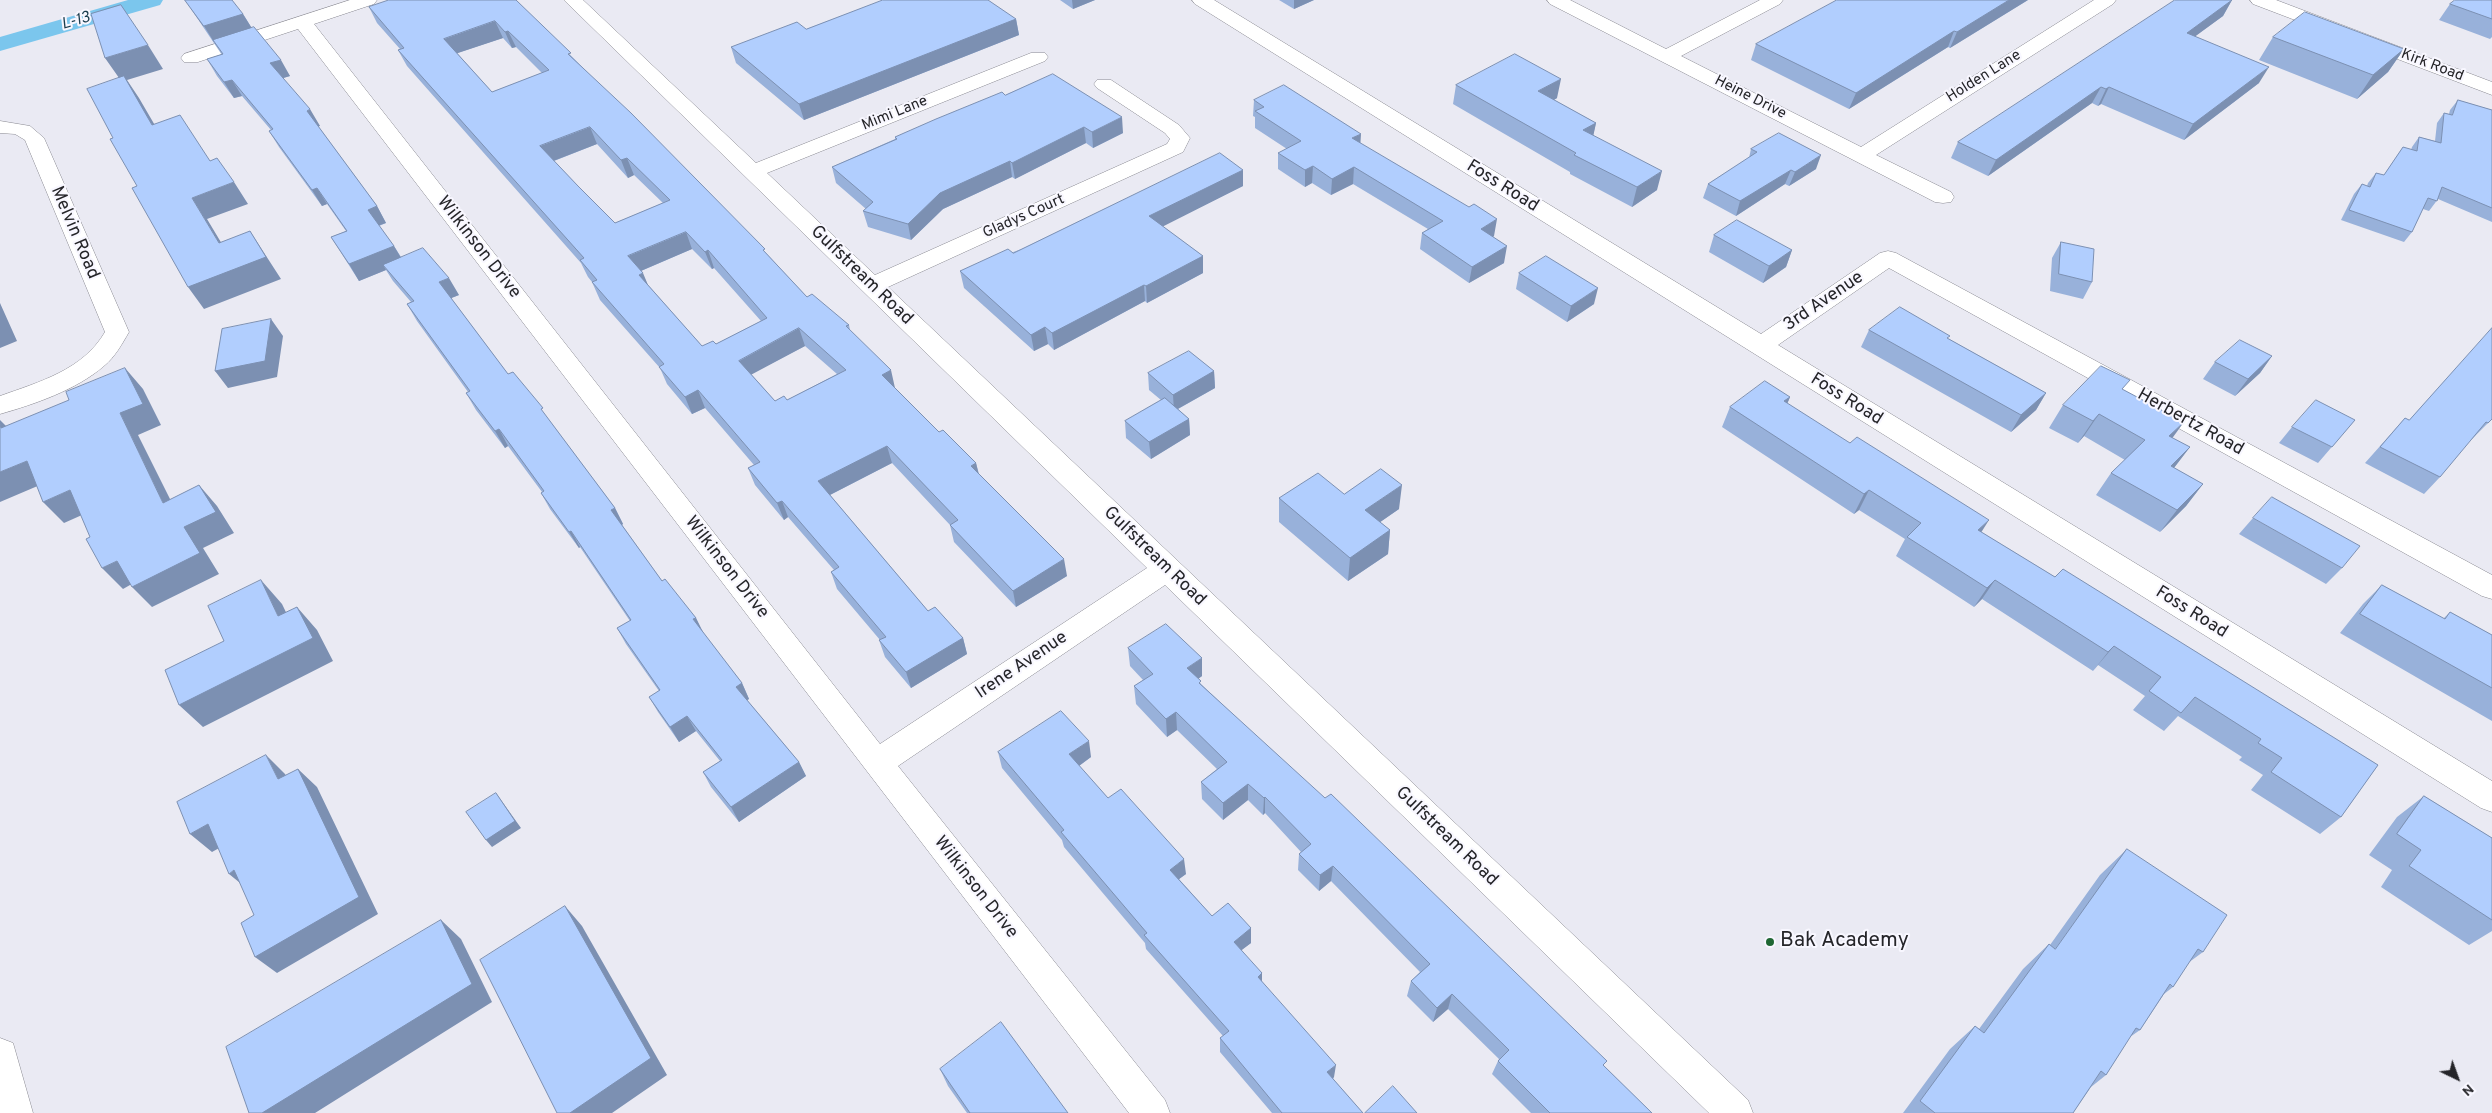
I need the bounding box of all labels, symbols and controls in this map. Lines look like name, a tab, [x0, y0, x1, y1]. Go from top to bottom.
water label: L-13	[59, 9, 93, 35]
street label: Kirk Road	[2398, 46, 2466, 86]
street label: Holden Lane	[1943, 47, 2025, 107]
street label: Heine Drive	[1711, 72, 1789, 124]
street label: Mimi Lane	[860, 93, 930, 135]
street label: Foss Road	[1462, 156, 1542, 218]
street label: Melvin Road	[45, 183, 103, 283]
street label: Gladys Court	[980, 191, 1068, 243]
street label: Wilkinson Drive	[431, 193, 525, 303]
street label: Gulfstream Road	[805, 222, 917, 330]
street label: 3rd Avenue	[1780, 267, 1868, 337]
street label: Foss Road	[1806, 369, 1886, 431]
street label: Herbertz Road	[2133, 385, 2247, 461]
street label: Gulfstream Road	[1098, 503, 1210, 611]
street label: Wilkinson Drive	[679, 513, 773, 623]
street label: Foss Road	[2151, 582, 2231, 644]
street label: Irene Avenue	[972, 627, 1072, 705]
street label: Gulfstream Road	[1390, 783, 1502, 891]
street label: Wilkinson Drive	[928, 833, 1022, 943]
place label: Bak Academy	[1780, 929, 1909, 955]
marker: Bak Academy	[1764, 936, 1776, 948]
north arrow	[2432, 1053, 2482, 1103]
text: N	[2458, 1080, 2477, 1099]

